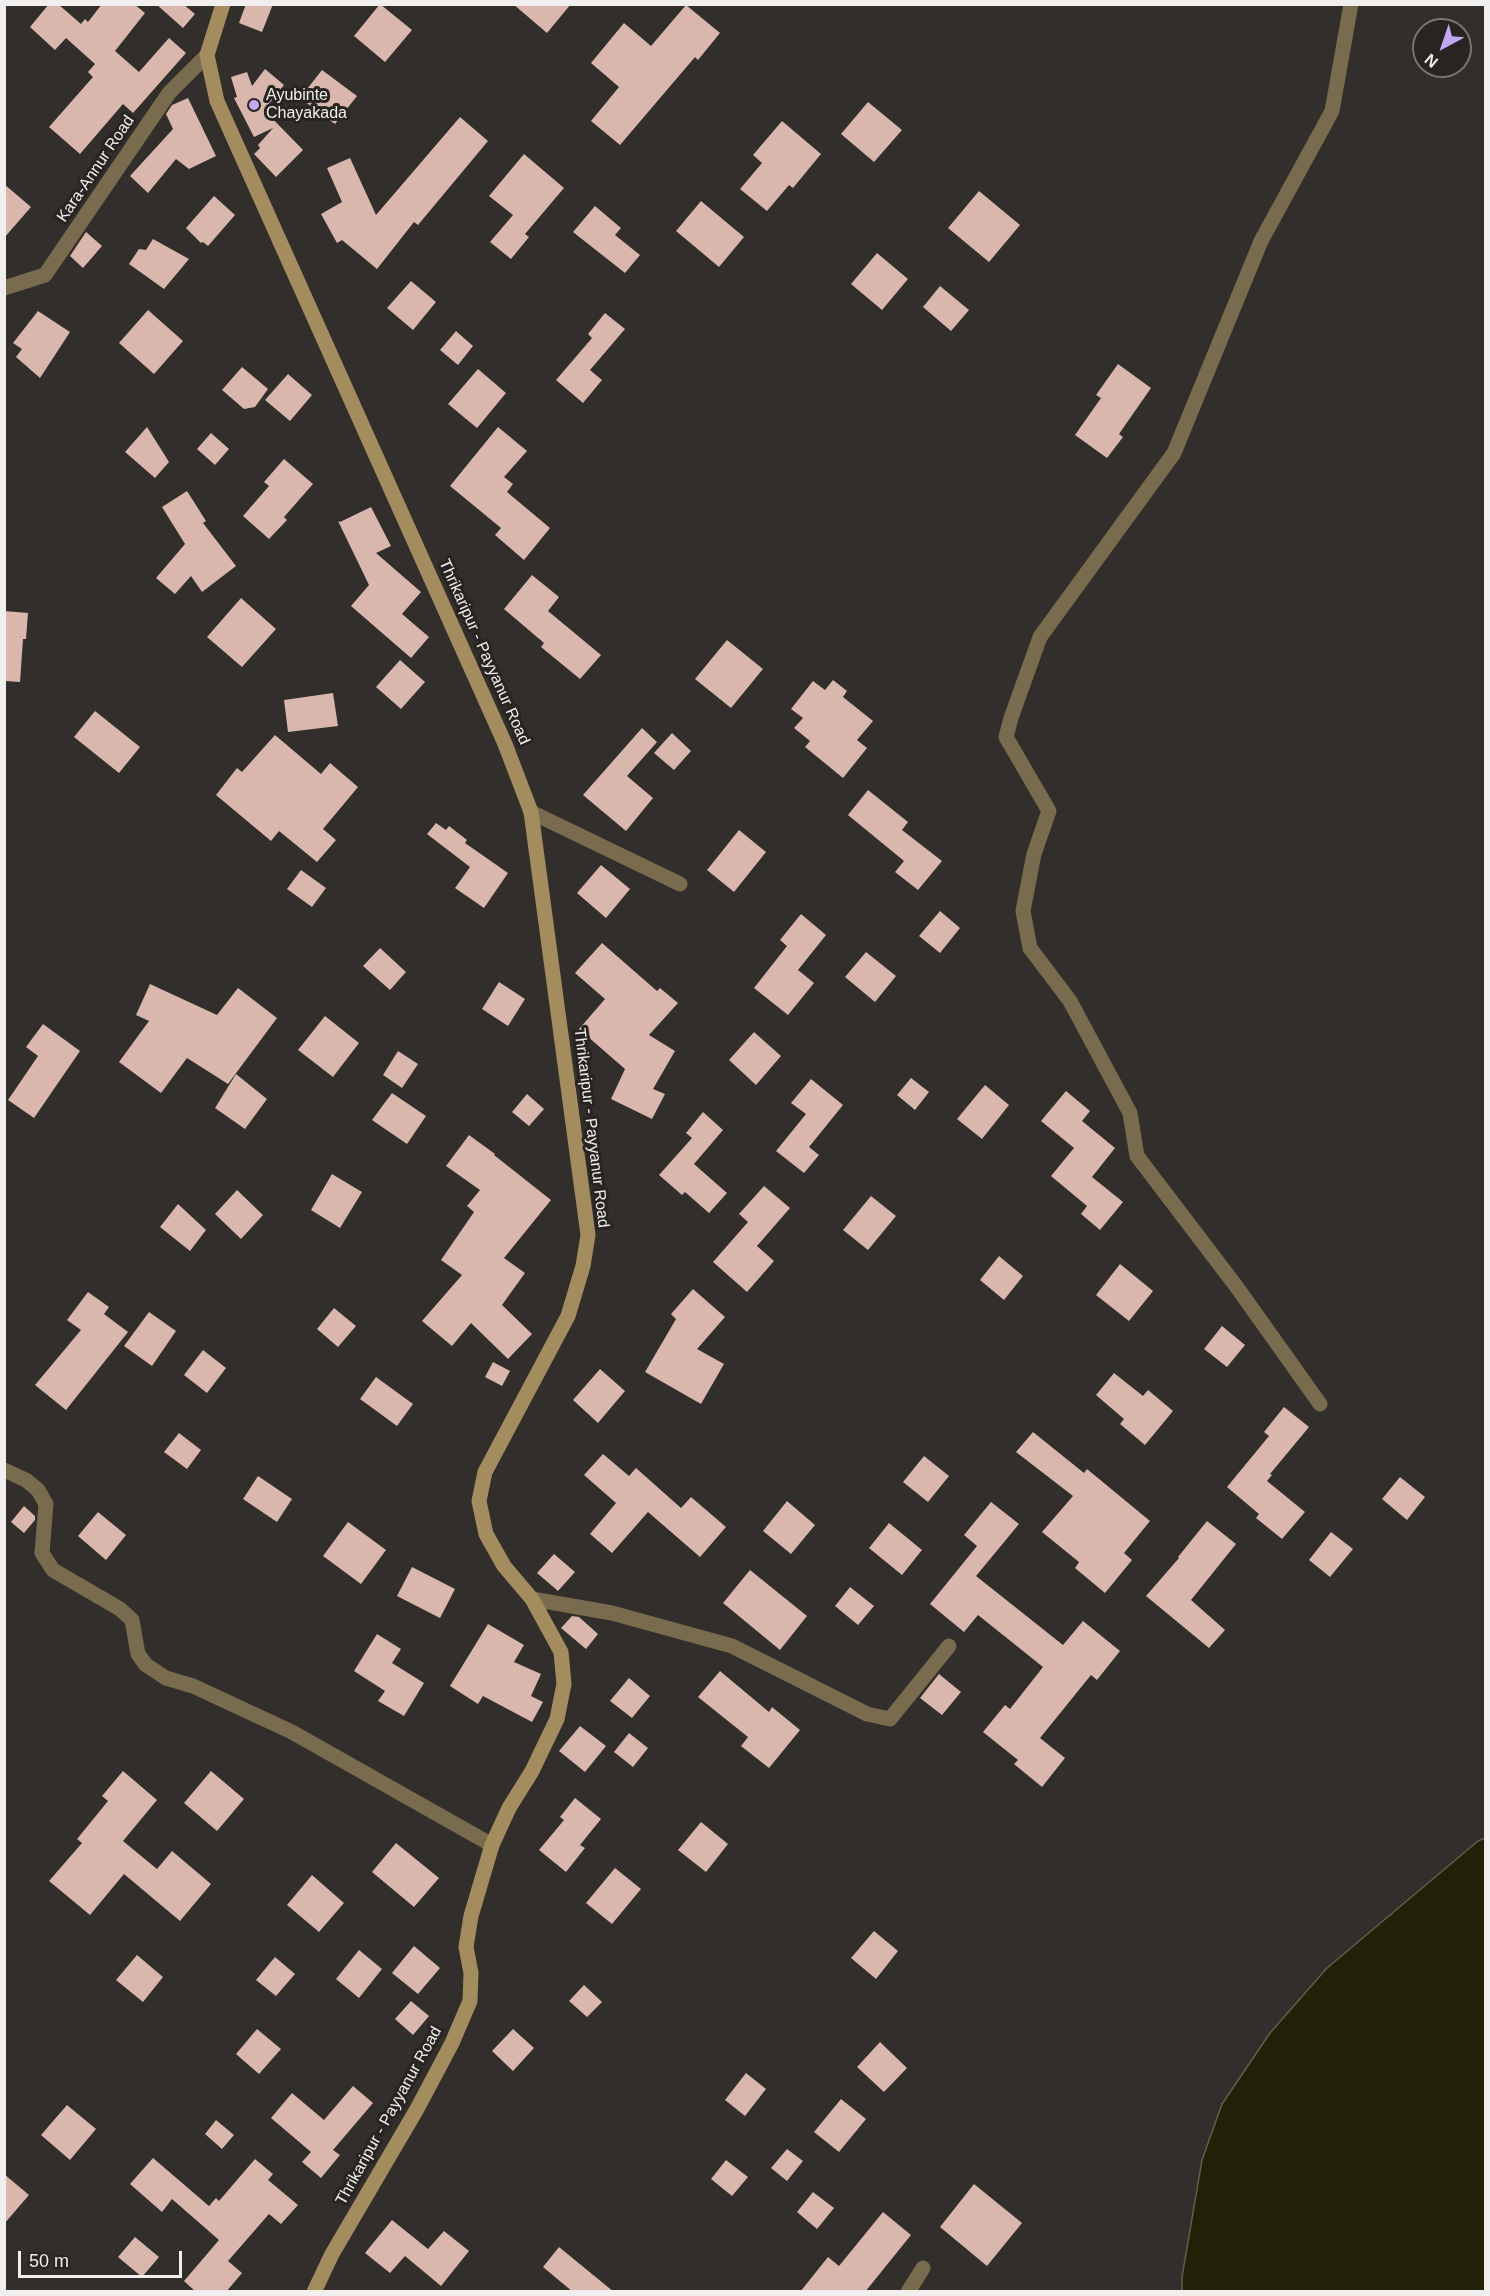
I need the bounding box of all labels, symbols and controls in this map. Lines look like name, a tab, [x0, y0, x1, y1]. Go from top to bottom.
north arrow	[1412, 18, 1472, 78]
text: N	[1422, 50, 1441, 71]
place label: Ayubinte Chayakada	[266, 86, 347, 124]
marker: Ayubinte Chayakada	[247, 98, 261, 112]
street label: Kara-Annur Road	[53, 112, 139, 226]
street label: Thrikaripur - Payyanur Road	[434, 556, 534, 748]
street label: Thrikaripur - Payyanur Road	[569, 1027, 613, 1229]
street label: Thrikaripur - Payyanur Road	[332, 2023, 446, 2209]
scale bar	[21, 2239, 184, 2277]
text: 50 m	[29, 2251, 69, 2271]

